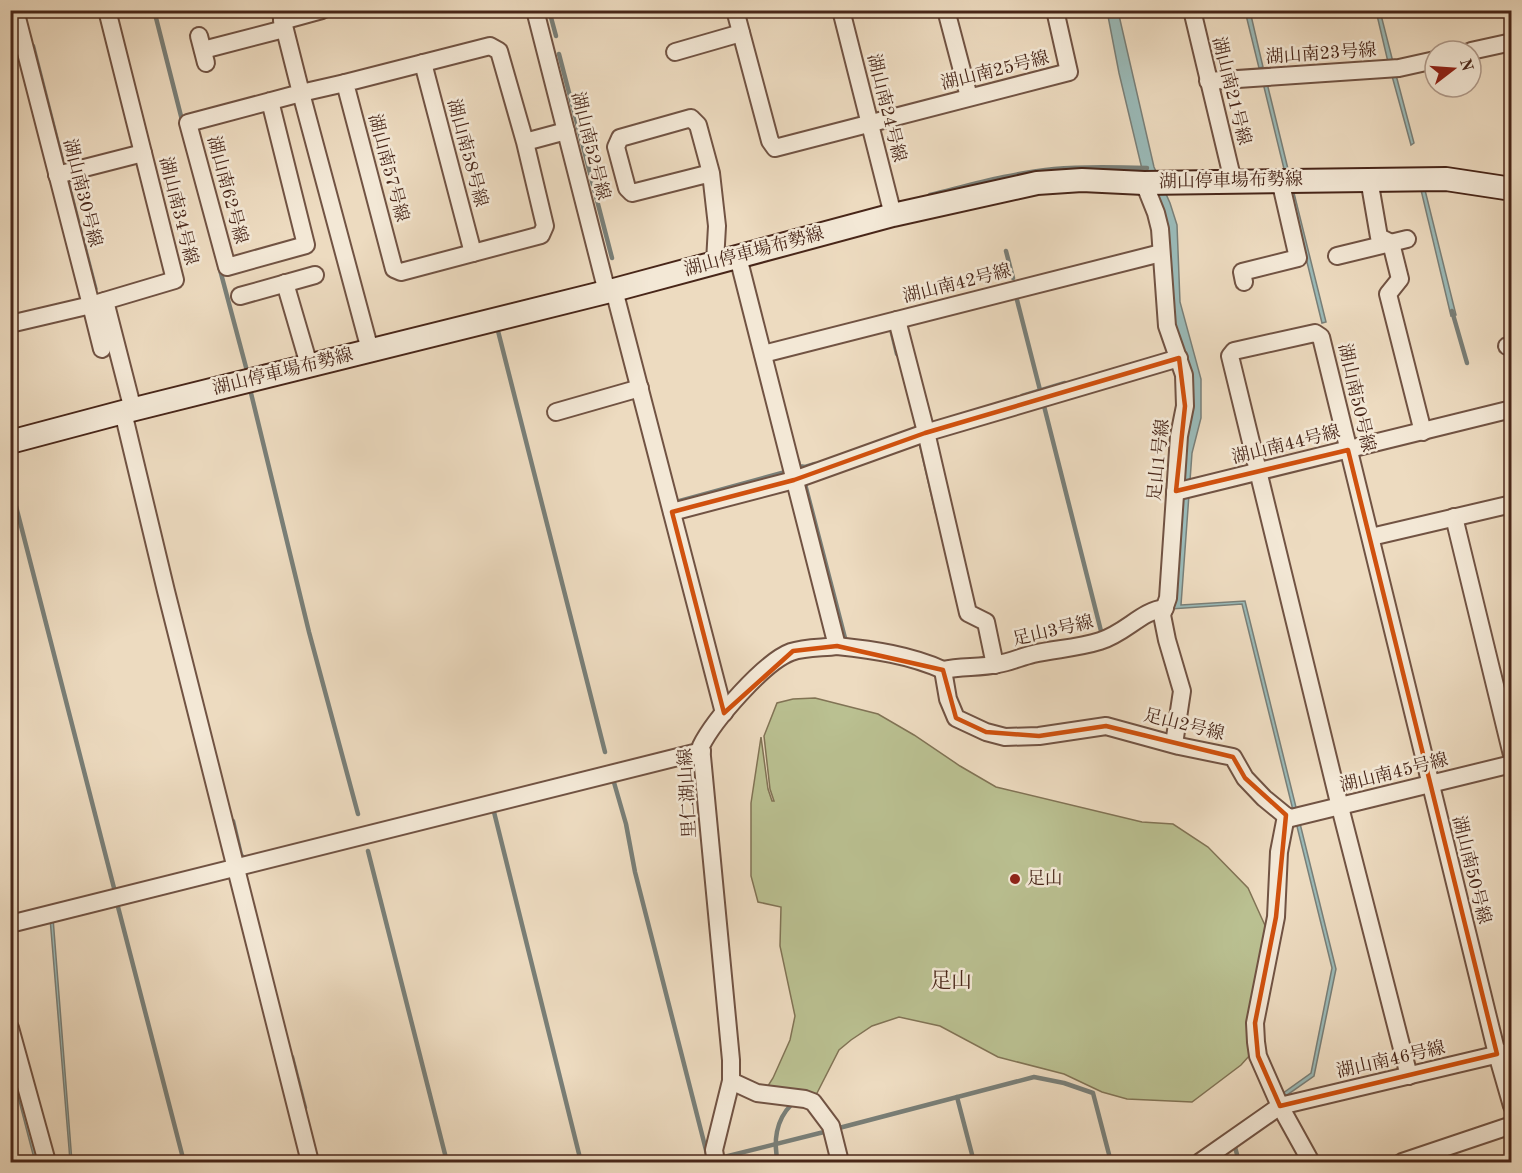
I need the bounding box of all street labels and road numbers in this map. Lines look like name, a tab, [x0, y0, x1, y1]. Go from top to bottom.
street label: 湖山南21号線	[1209, 35, 1255, 147]
street label: 湖山南23号線	[1265, 39, 1377, 67]
street label: 湖山南25号線	[939, 47, 1051, 93]
street label: 湖山南24号線	[864, 52, 910, 164]
street label: 湖山南52号線	[568, 90, 614, 202]
street label: 湖山南58号線	[444, 97, 492, 209]
street label: 湖山南57号線	[365, 112, 413, 224]
street label: 湖山南62号線	[204, 134, 252, 246]
street label: 湖山南30号線	[60, 137, 106, 249]
street label: 湖山南34号線	[156, 155, 202, 267]
street label: 湖山停車場布勢線	[1159, 169, 1303, 191]
street label: 湖山停車場布勢線	[682, 223, 826, 279]
street label: 湖山南42号線	[901, 260, 1013, 306]
street label: 湖山南50号線	[1335, 342, 1379, 454]
street label: 湖山停車場布勢線	[210, 344, 355, 398]
street label: 足山1号線	[1144, 418, 1172, 502]
street label: 湖山南44号線	[1230, 421, 1342, 467]
street label: 足山3号線	[1010, 611, 1095, 649]
street label: 足山2号線	[1142, 704, 1227, 744]
street label: 里仁湖山線	[675, 748, 699, 839]
street label: 湖山南45号線	[1338, 749, 1450, 795]
street label: 湖山南50号線	[1449, 814, 1495, 926]
street label: 湖山南46号線	[1335, 1037, 1447, 1081]

